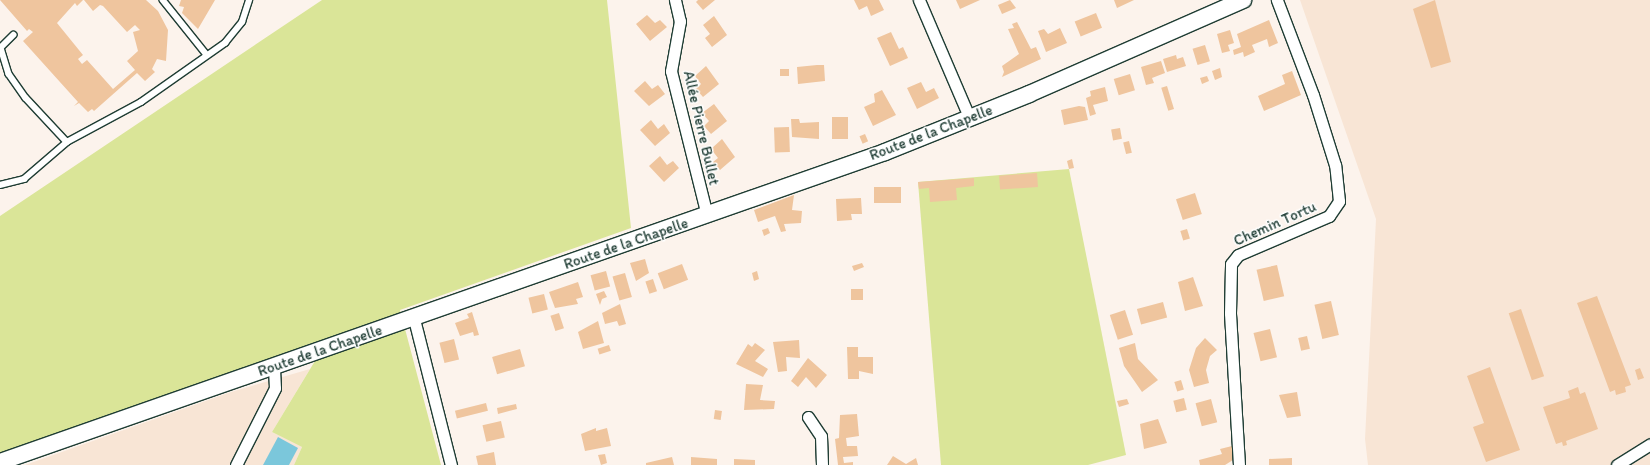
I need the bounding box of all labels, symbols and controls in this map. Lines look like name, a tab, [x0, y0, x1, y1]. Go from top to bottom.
street label: Allée Pierre Bullet	[679, 69, 723, 187]
street label: Route de la Chapelle	[867, 101, 995, 165]
street label: Chemin Tortu	[1232, 198, 1318, 250]
street label: Route de la Chapelle	[561, 214, 691, 274]
street label: Route de la Chapelle	[255, 321, 385, 381]

